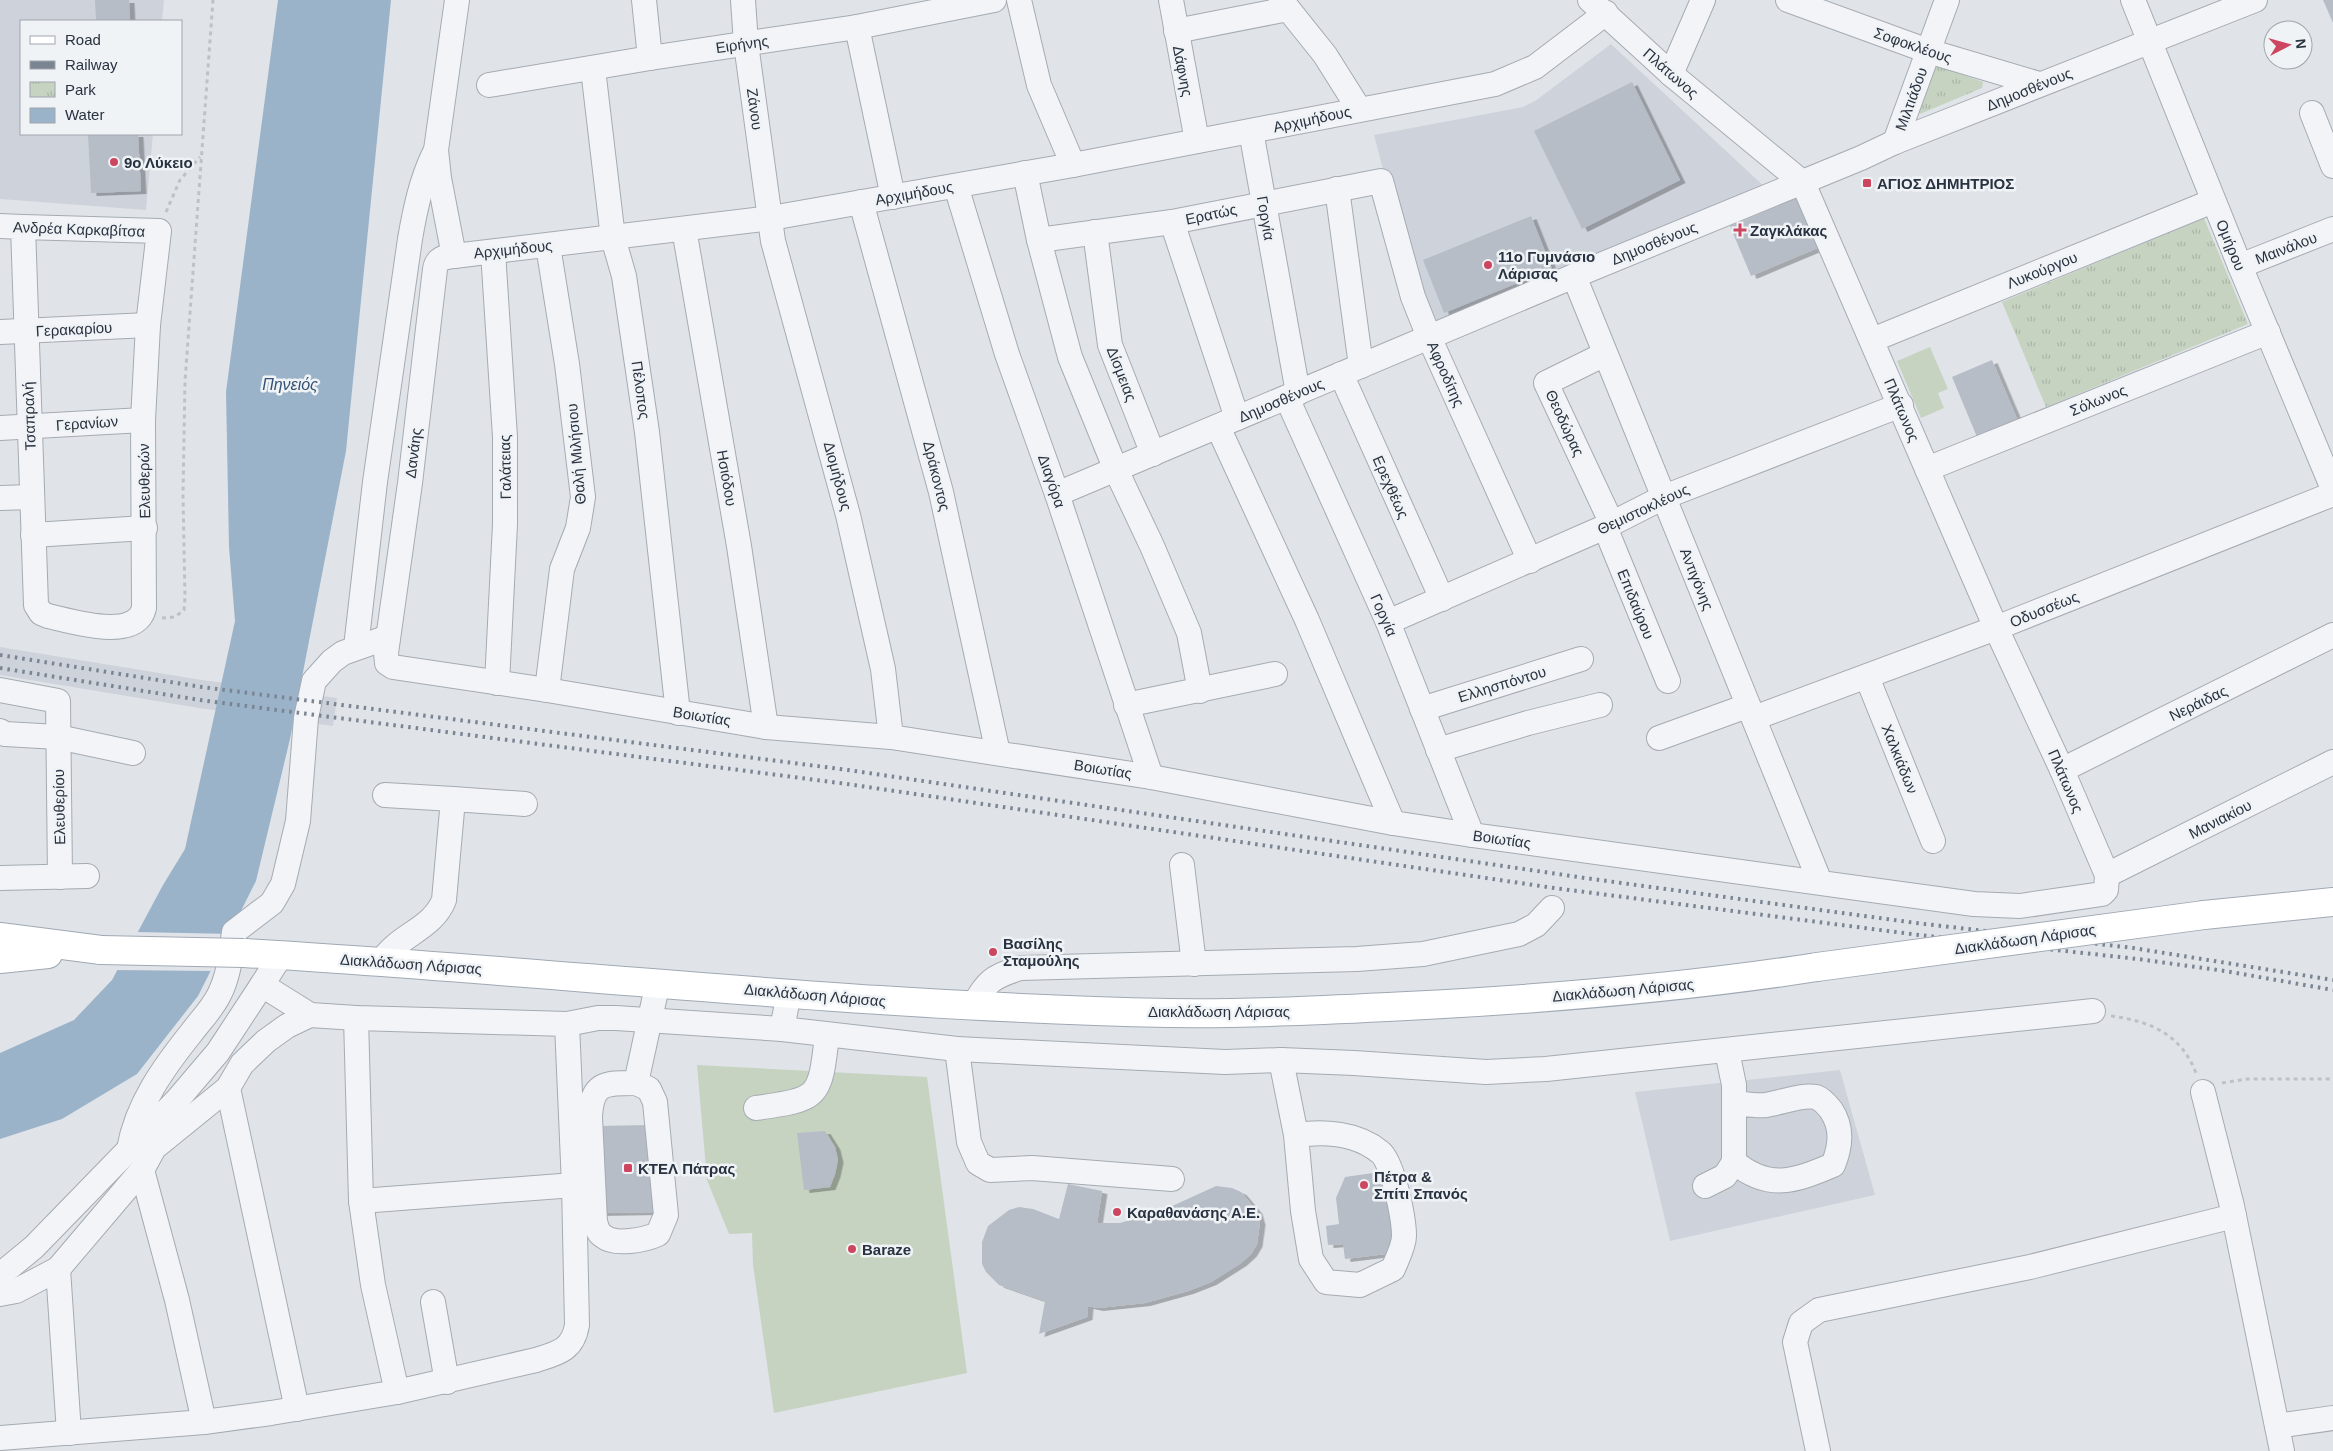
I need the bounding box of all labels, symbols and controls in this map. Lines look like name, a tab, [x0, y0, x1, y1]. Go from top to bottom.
legend	[20, 20, 182, 135]
north arrow	[2263, 20, 2313, 70]
street label: Σοφοκλέους	[1872, 24, 1954, 66]
text: Road	[65, 31, 101, 48]
street label: Ειρήνης	[714, 32, 770, 56]
text: N	[2292, 38, 2309, 50]
street label: Δάφνης	[1170, 44, 1196, 98]
street label: Πλάτωνος	[1640, 45, 1702, 101]
text: Railway	[65, 56, 118, 73]
street label: Δημοσθένους	[1984, 64, 2074, 114]
street label: Μιλτιάδου	[1892, 65, 1930, 133]
text: Park	[65, 81, 96, 98]
street label: Ζάνου	[744, 87, 766, 131]
street label: Αρχιμήδους	[1272, 102, 1352, 136]
text: Water	[65, 106, 104, 123]
place label: 9ο Λύκειο	[124, 154, 193, 171]
marker: 9ο Λύκειο	[108, 156, 120, 168]
place label: ΑΓΙΟΣ ΔΗΜΗΤΡΙΟΣ	[1877, 175, 2014, 192]
marker: ΑΓΙΟΣ ΔΗΜΗΤΡΙΟΣ	[1861, 177, 1873, 189]
street label: Αρχιμήδους	[874, 178, 954, 208]
street label: Γοργία	[1254, 195, 1278, 242]
street label: Ερατώς	[1184, 200, 1238, 228]
street label: Ομήρου	[2213, 217, 2249, 273]
street label: Ανδρέα Καρκαβίτσα	[13, 218, 146, 240]
street label: Δημοσθένους	[1609, 218, 1699, 268]
place label: Ζαγκλάκας	[1750, 222, 1828, 239]
marker: Ζαγκλάκας	[1734, 224, 1746, 236]
street label: Μαινάλου	[2253, 229, 2319, 267]
street label: Αρχιμήδους	[473, 236, 553, 262]
place label: 11ο Γυμνάσιο Λάρισας	[1498, 248, 1595, 282]
street label: Λυκούργου	[2004, 248, 2080, 292]
marker: 11ο Γυμνάσιο Λάρισας	[1482, 259, 1494, 271]
street label: Γερακαρίου	[35, 319, 113, 339]
street label: Αφροδίτης	[1424, 339, 1468, 409]
street label: Δίσμειας	[1104, 344, 1140, 404]
street label: Πέλοπος	[629, 360, 653, 420]
street label: Δημοσθένους	[1236, 374, 1326, 426]
water label: Πηνειός	[262, 376, 318, 393]
street label: Πλάτωνος	[1881, 376, 1923, 444]
street label: Τσαπραλή	[19, 381, 39, 451]
street label: Σόλωνος	[2067, 381, 2129, 419]
street label: Θεοδώρας	[1542, 387, 1588, 459]
street label: Θαλή Μιλήσιου	[563, 403, 589, 505]
street label: Γερανίων	[55, 412, 119, 434]
street label: Δανάης	[401, 427, 425, 479]
street label: Γαλάτειας	[496, 434, 514, 500]
street label: Δράκοντος	[920, 439, 954, 513]
street label: Διομήδους	[821, 440, 855, 512]
street label: Ελευθερών	[135, 443, 153, 519]
street label: Ησιόδου	[714, 449, 740, 507]
street label: Διαγόρα	[1035, 452, 1069, 510]
street label: Ερεχθέως	[1370, 453, 1412, 521]
street label: Θεμιστοκλέους	[1594, 480, 1692, 538]
street label: Αντιγόνης	[1677, 545, 1717, 613]
street label: Επιδαύρου	[1614, 567, 1658, 641]
street label: Οδυσσέως	[2007, 588, 2081, 630]
street label: Γοργία	[1367, 591, 1401, 639]
street label: Ελλησπόντου	[1456, 663, 1548, 705]
street label: Νεράιδας	[2166, 682, 2230, 724]
street label: Βοιωτίας	[672, 703, 732, 729]
street label: Χαλκιάδων	[1878, 722, 1922, 796]
street label: Πλάτωνος	[2045, 747, 2087, 815]
street label: Βοιωτίας	[1073, 756, 1133, 782]
street label: Ελευθερίου	[50, 769, 68, 845]
street label: Μανιακίου	[2186, 796, 2254, 842]
street label: Βοιωτίας	[1472, 827, 1532, 851]
street label: Διακλάδωση Λάρισας	[1953, 921, 2097, 957]
place label: Βασίλης Σταμούλης	[1003, 935, 1080, 969]
marker: Βασίλης Σταμούλης	[987, 946, 999, 958]
street label: Διακλάδωση Λάρισας	[339, 951, 483, 977]
street label: Διακλάδωση Λάρισας	[1551, 975, 1695, 1005]
street label: Διακλάδωση Λάρισας	[743, 980, 887, 1010]
street label: Διακλάδωση Λάρισας	[1148, 1003, 1290, 1020]
place label: ΚΤΕΛ Πάτρας	[638, 1160, 735, 1177]
marker: ΚΤΕΛ Πάτρας	[622, 1162, 634, 1174]
place label: Πέτρα & Σπίτι Σπανός	[1374, 1168, 1468, 1202]
marker: Πέτρα & Σπίτι Σπανός	[1358, 1179, 1370, 1191]
place label: Καραθανάσης Α.Ε.	[1127, 1204, 1260, 1221]
marker: Καραθανάσης Α.Ε.	[1111, 1206, 1123, 1218]
place label: Baraze	[862, 1241, 911, 1258]
marker: Baraze	[846, 1243, 858, 1255]

